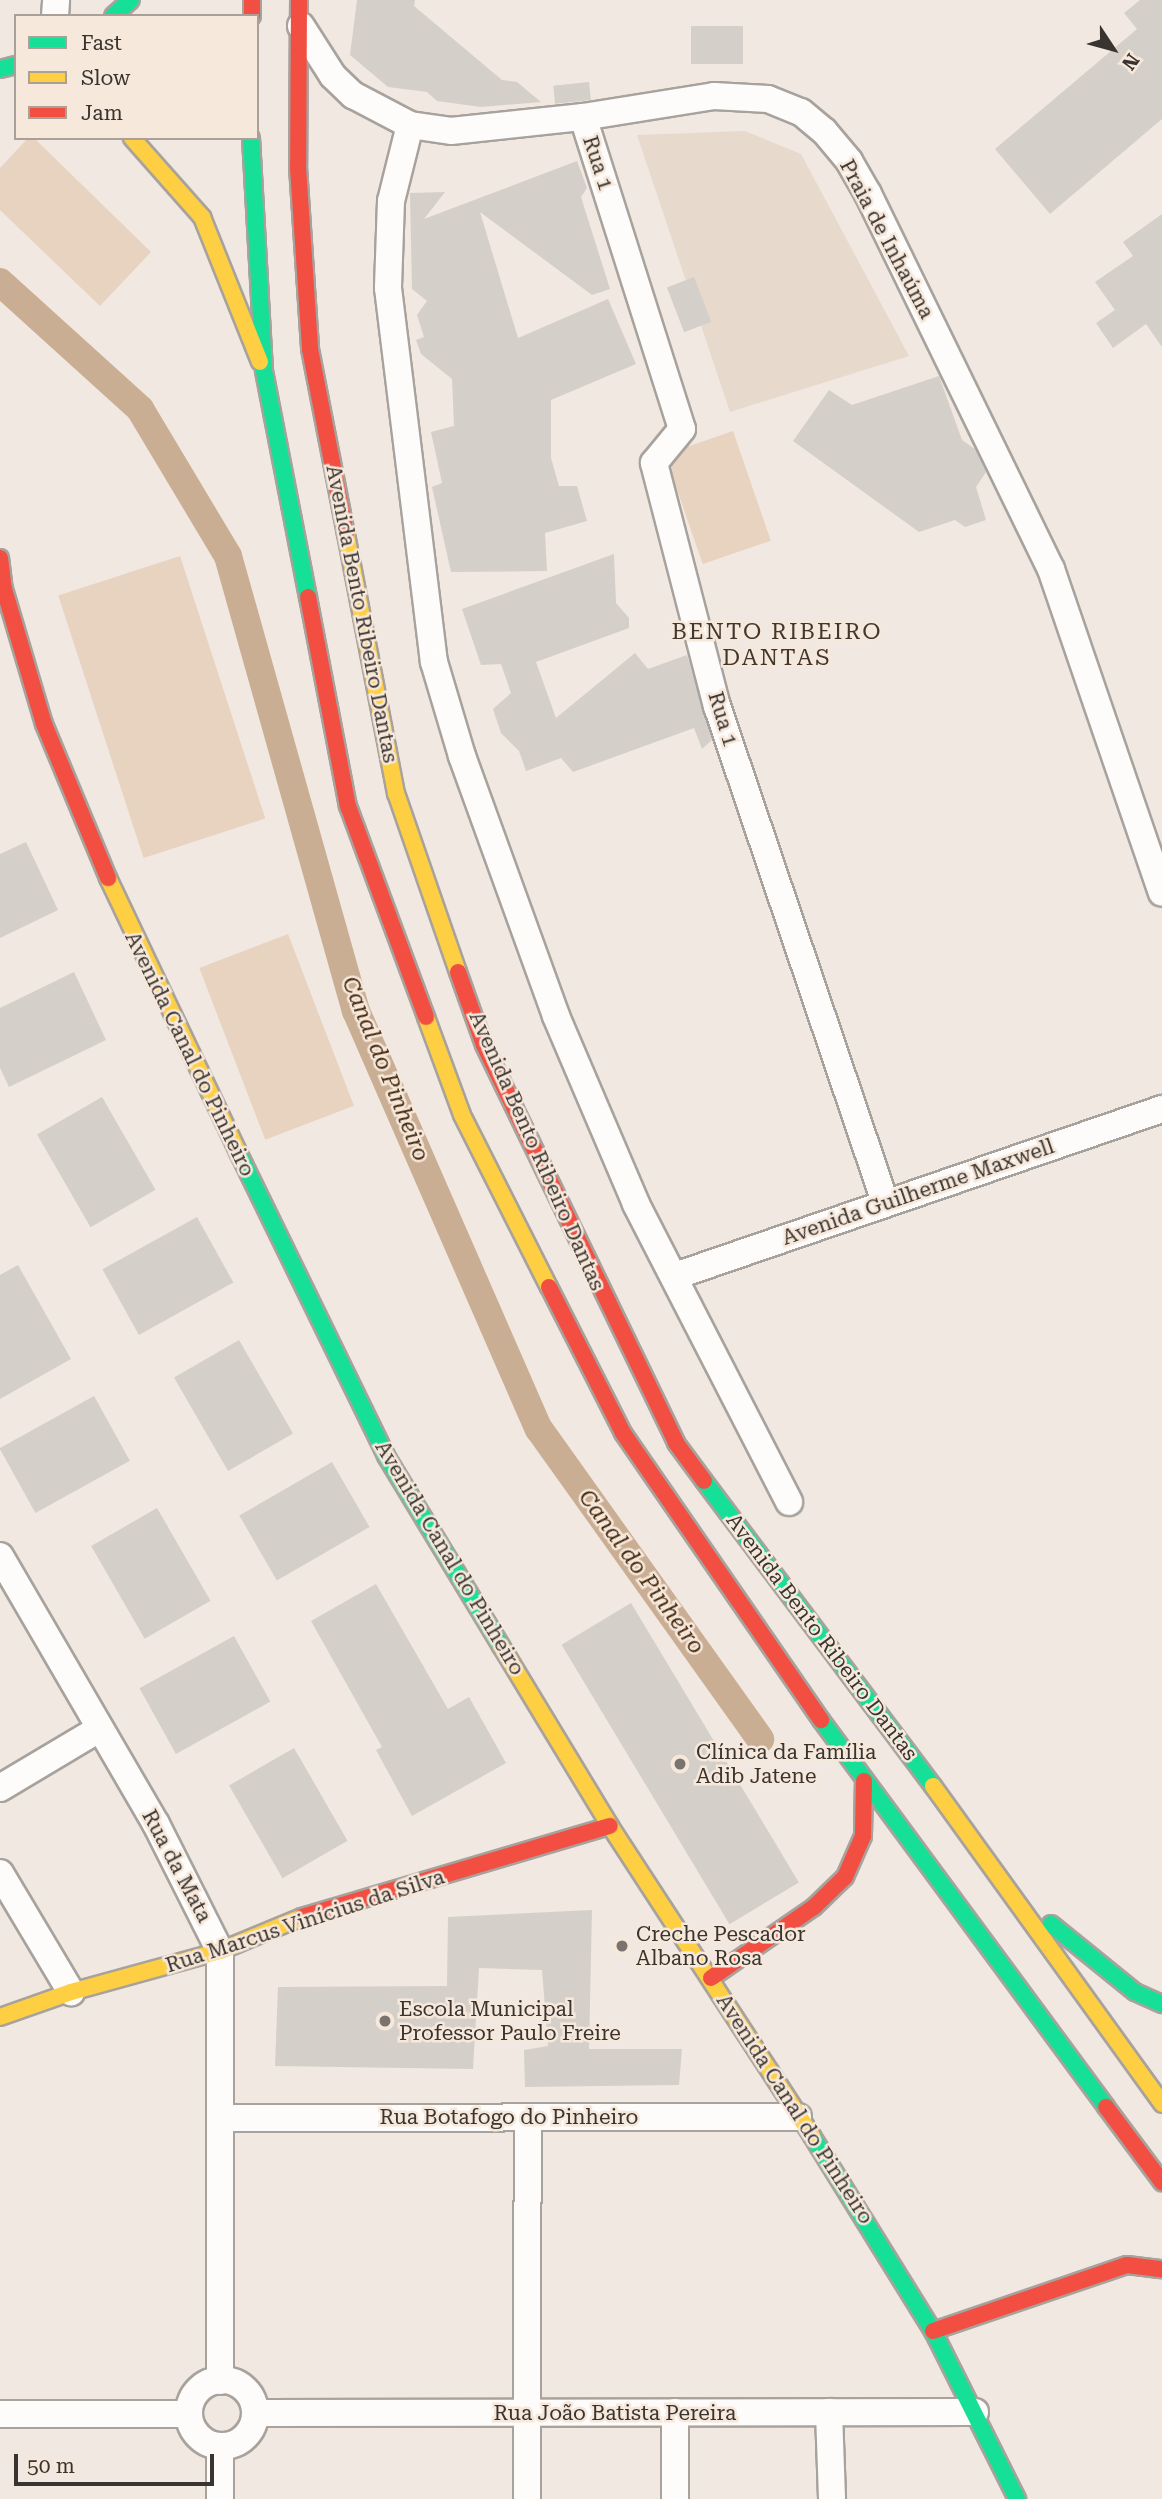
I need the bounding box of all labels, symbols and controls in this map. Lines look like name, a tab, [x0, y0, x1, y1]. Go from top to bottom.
legend	[14, 14, 259, 140]
north arrow	[1078, 14, 1148, 84]
text: Fast	[81, 31, 122, 55]
text: N	[1117, 49, 1144, 74]
text: Slow	[81, 66, 130, 90]
text: Jam	[81, 101, 123, 125]
street label: Rua 1	[577, 133, 619, 193]
street label: Praia de Inhaúma	[834, 155, 940, 323]
street label: Avenida Bento Ribeiro Dantas	[321, 463, 403, 765]
district label: BENTO RIBEIRO DANTAS	[673, 618, 881, 672]
street label: Rua 1	[703, 689, 743, 749]
street label: Avenida Canal do Pinheiro	[120, 928, 260, 1180]
water label: Canal do Pinheiro	[335, 973, 435, 1165]
street label: Avenida Bento Ribeiro Dantas	[464, 1008, 610, 1294]
street label: Avenida Guilherme Maxwell	[779, 1134, 1057, 1250]
street label: Avenida Canal do Pinheiro	[370, 1436, 530, 1680]
water label: Canal do Pinheiro	[572, 1484, 710, 1660]
street label: Avenida Bento Ribeiro Dantas	[721, 1509, 923, 1765]
place label: Clínica da Família Adib Jatene	[696, 1739, 876, 1789]
marker: Clínica da Família Adib Jatene	[670, 1754, 690, 1774]
street label: Rua da Mata	[137, 1805, 217, 1927]
street label: Rua Marcus Vinícius da Silva	[162, 1864, 448, 1978]
place label: Creche Pescador Albano Rosa	[636, 1921, 806, 1971]
marker: Creche Pescador Albano Rosa	[614, 1938, 630, 1954]
street label: Avenida Canal do Pinheiro	[711, 1989, 879, 2229]
place label: Escola Municipal Professor Paulo Freire	[399, 1996, 621, 2046]
marker: Escola Municipal Professor Paulo Freire	[377, 2013, 393, 2029]
street label: Rua Botafogo do Pinheiro	[380, 2104, 638, 2130]
street label: Rua João Batista Pereira	[494, 2400, 736, 2426]
scale bar	[18, 2440, 217, 2484]
text: 50 m	[27, 2454, 75, 2478]

